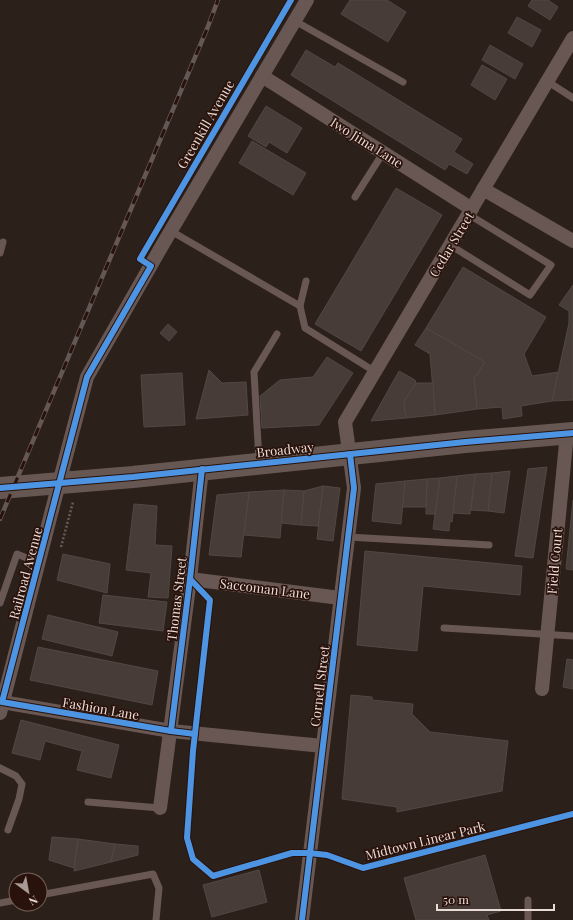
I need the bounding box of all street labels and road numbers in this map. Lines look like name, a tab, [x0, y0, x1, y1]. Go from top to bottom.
street label: Greenkill Avenue	[173, 76, 237, 171]
street label: Iwo Jima Lane	[328, 113, 407, 171]
street label: Cedar Street	[425, 208, 477, 280]
street label: Broadway	[255, 437, 315, 460]
street label: Railroad Avenue	[5, 525, 46, 621]
street label: Field Court	[543, 527, 565, 595]
street label: Thomas Street	[162, 556, 190, 642]
street label: Saccoman Lane	[219, 574, 311, 602]
street label: Cornell Street	[306, 644, 332, 728]
street label: Fashion Lane	[61, 693, 141, 723]
street label: Midtown Linear Park	[363, 817, 488, 863]

